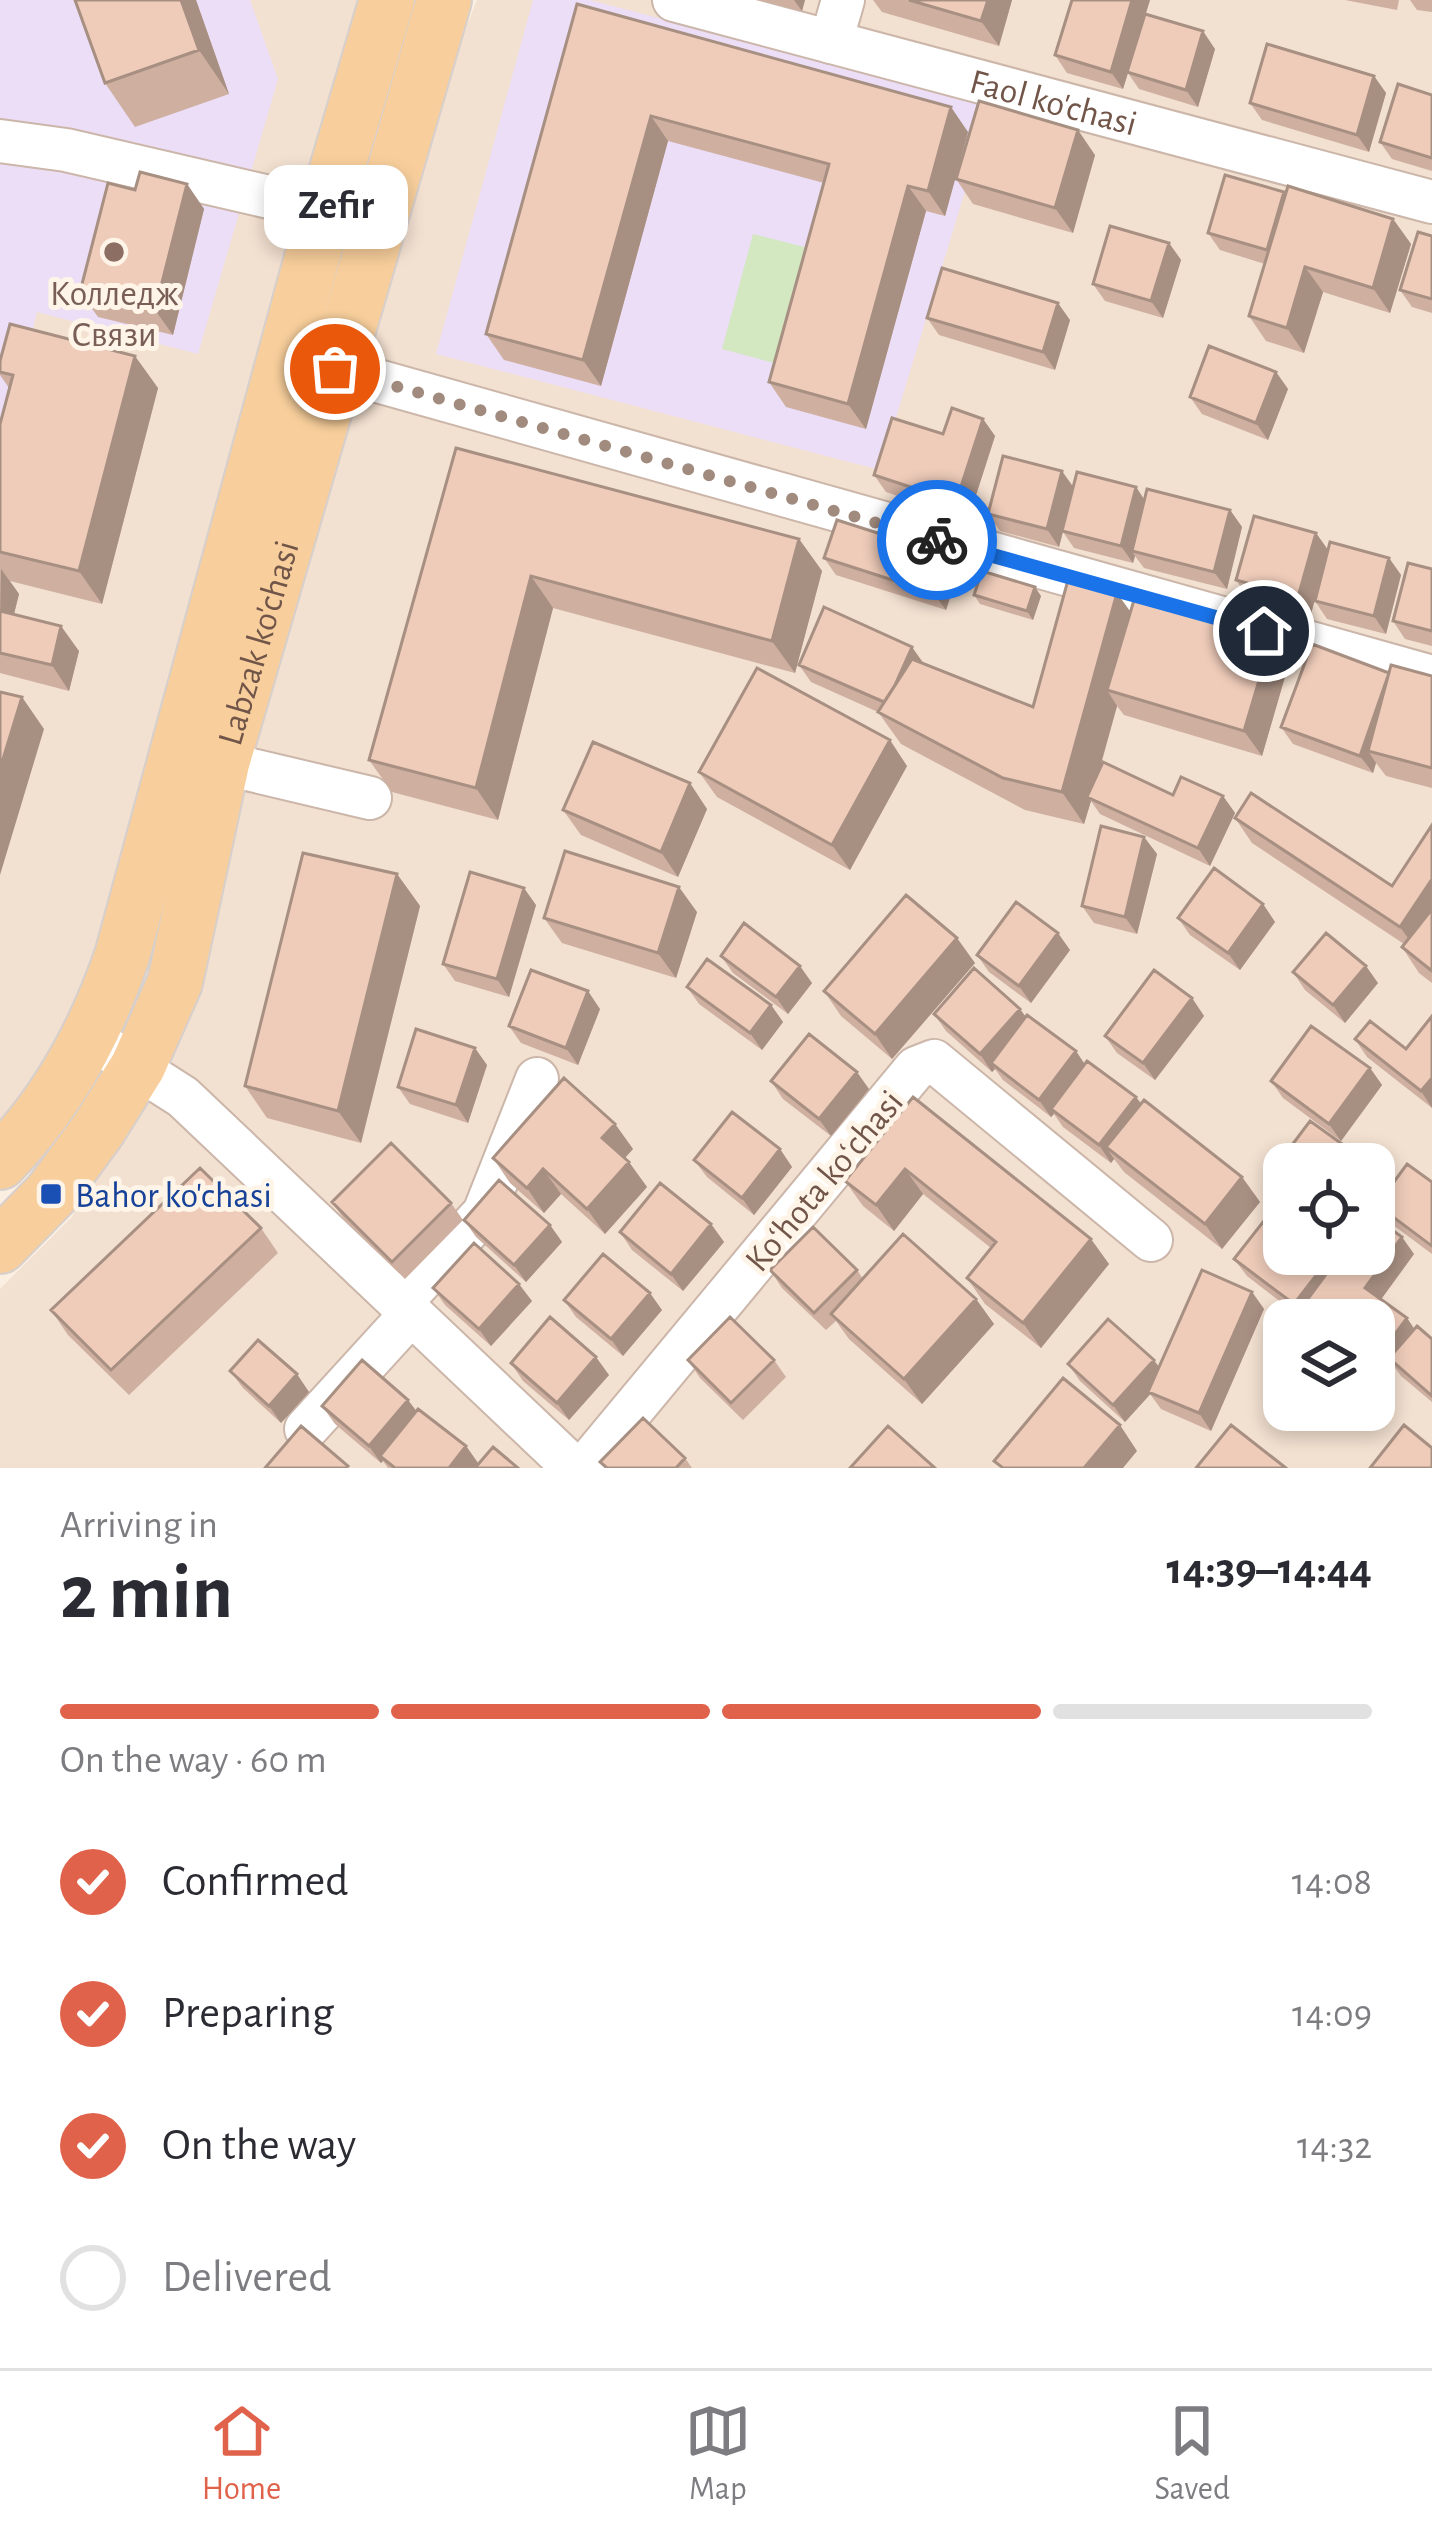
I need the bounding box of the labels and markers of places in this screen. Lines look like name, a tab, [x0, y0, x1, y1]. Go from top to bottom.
callout: Zefir	[263, 165, 407, 249]
marker: Колледж Связи	[101, 239, 127, 265]
place label: Колледж Связи	[50, 276, 178, 353]
pin	[284, 318, 386, 420]
pin	[1213, 580, 1315, 682]
place label: Bahor ko'chasi	[75, 1178, 272, 1214]
marker: Bahor ko'chasi	[38, 1181, 64, 1207]

